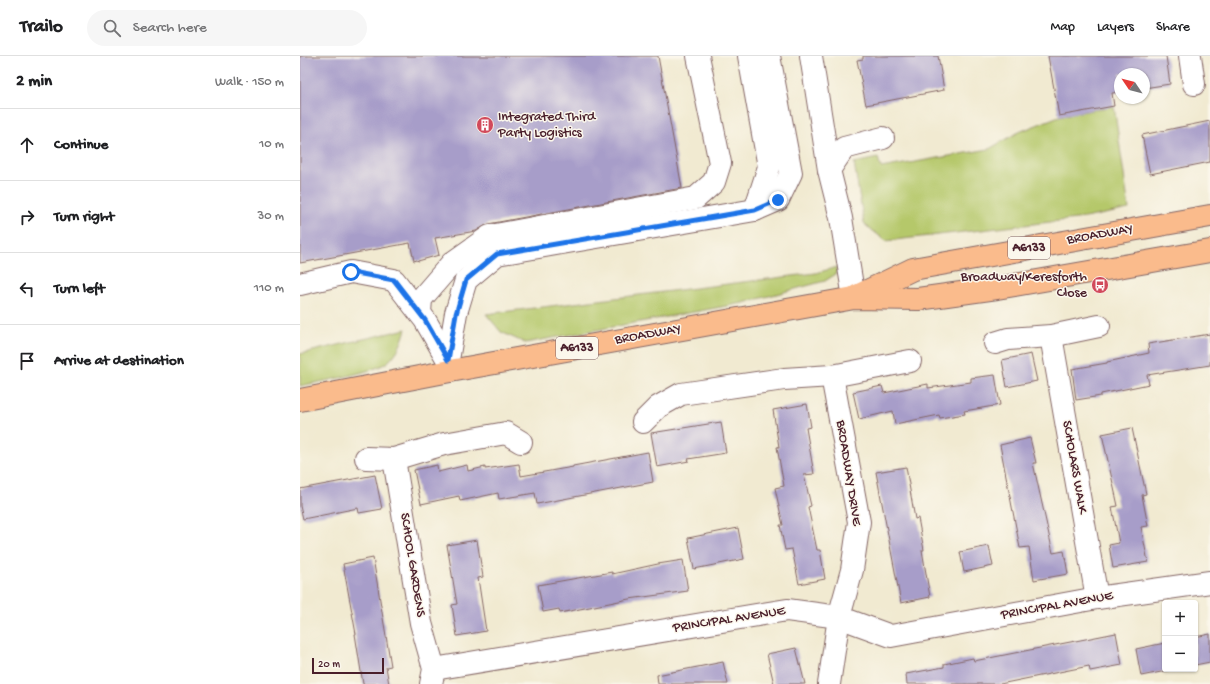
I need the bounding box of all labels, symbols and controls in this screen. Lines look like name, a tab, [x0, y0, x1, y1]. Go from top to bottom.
search box	[87, 10, 367, 46]
text: Trailo	[20, 16, 63, 39]
icon: search	[101, 17, 123, 39]
text: Search here	[133, 19, 207, 37]
text: Map	[1051, 19, 1075, 36]
text: Layers	[1097, 19, 1134, 36]
text: Share	[1156, 19, 1190, 36]
north arrow	[1114, 68, 1150, 104]
text: 2 min	[16, 72, 52, 92]
text: Walk · 150 m	[215, 75, 284, 90]
place label: Integrated Third Party Logistics	[497, 109, 597, 142]
building icon: Integrated Third Party Logistics	[475, 115, 495, 135]
icon: ahead	[16, 134, 38, 156]
text: Continue	[54, 136, 108, 154]
text: 10 m	[259, 137, 284, 152]
route end	[769, 191, 787, 209]
icon: right	[16, 206, 38, 228]
text: Turn right	[54, 208, 114, 226]
text: 30 m	[258, 209, 284, 224]
street label: BROADWAY	[1065, 221, 1134, 249]
road number: A6133	[1008, 237, 1050, 259]
route start	[342, 263, 360, 281]
place label: Broadway/Keresforth Close	[960, 269, 1088, 302]
bus stop icon: Broadway/Keresforth Close	[1090, 275, 1110, 295]
icon: left	[16, 278, 38, 300]
text: Turn left	[54, 280, 105, 298]
text: 110 m	[254, 281, 284, 296]
street label: BROADWAY	[613, 321, 682, 349]
road number: A6133	[556, 337, 598, 359]
icon: arrive	[16, 350, 38, 372]
text: Arrive at destination	[54, 352, 184, 370]
street label: BROADWAY DRIVE	[831, 418, 865, 528]
street label: SCHOLARS WALK	[1057, 419, 1091, 516]
street label: SCHOOL GARDENS	[395, 512, 429, 619]
street label: PRINCIPAL AVENUE	[999, 588, 1116, 624]
map controls	[1162, 600, 1198, 672]
button: +	[1162, 600, 1198, 636]
street label: PRINCIPAL AVENUE	[671, 603, 788, 637]
button: −	[1162, 636, 1198, 672]
scale bar	[312, 656, 384, 675]
text: 20 m	[318, 659, 340, 671]

